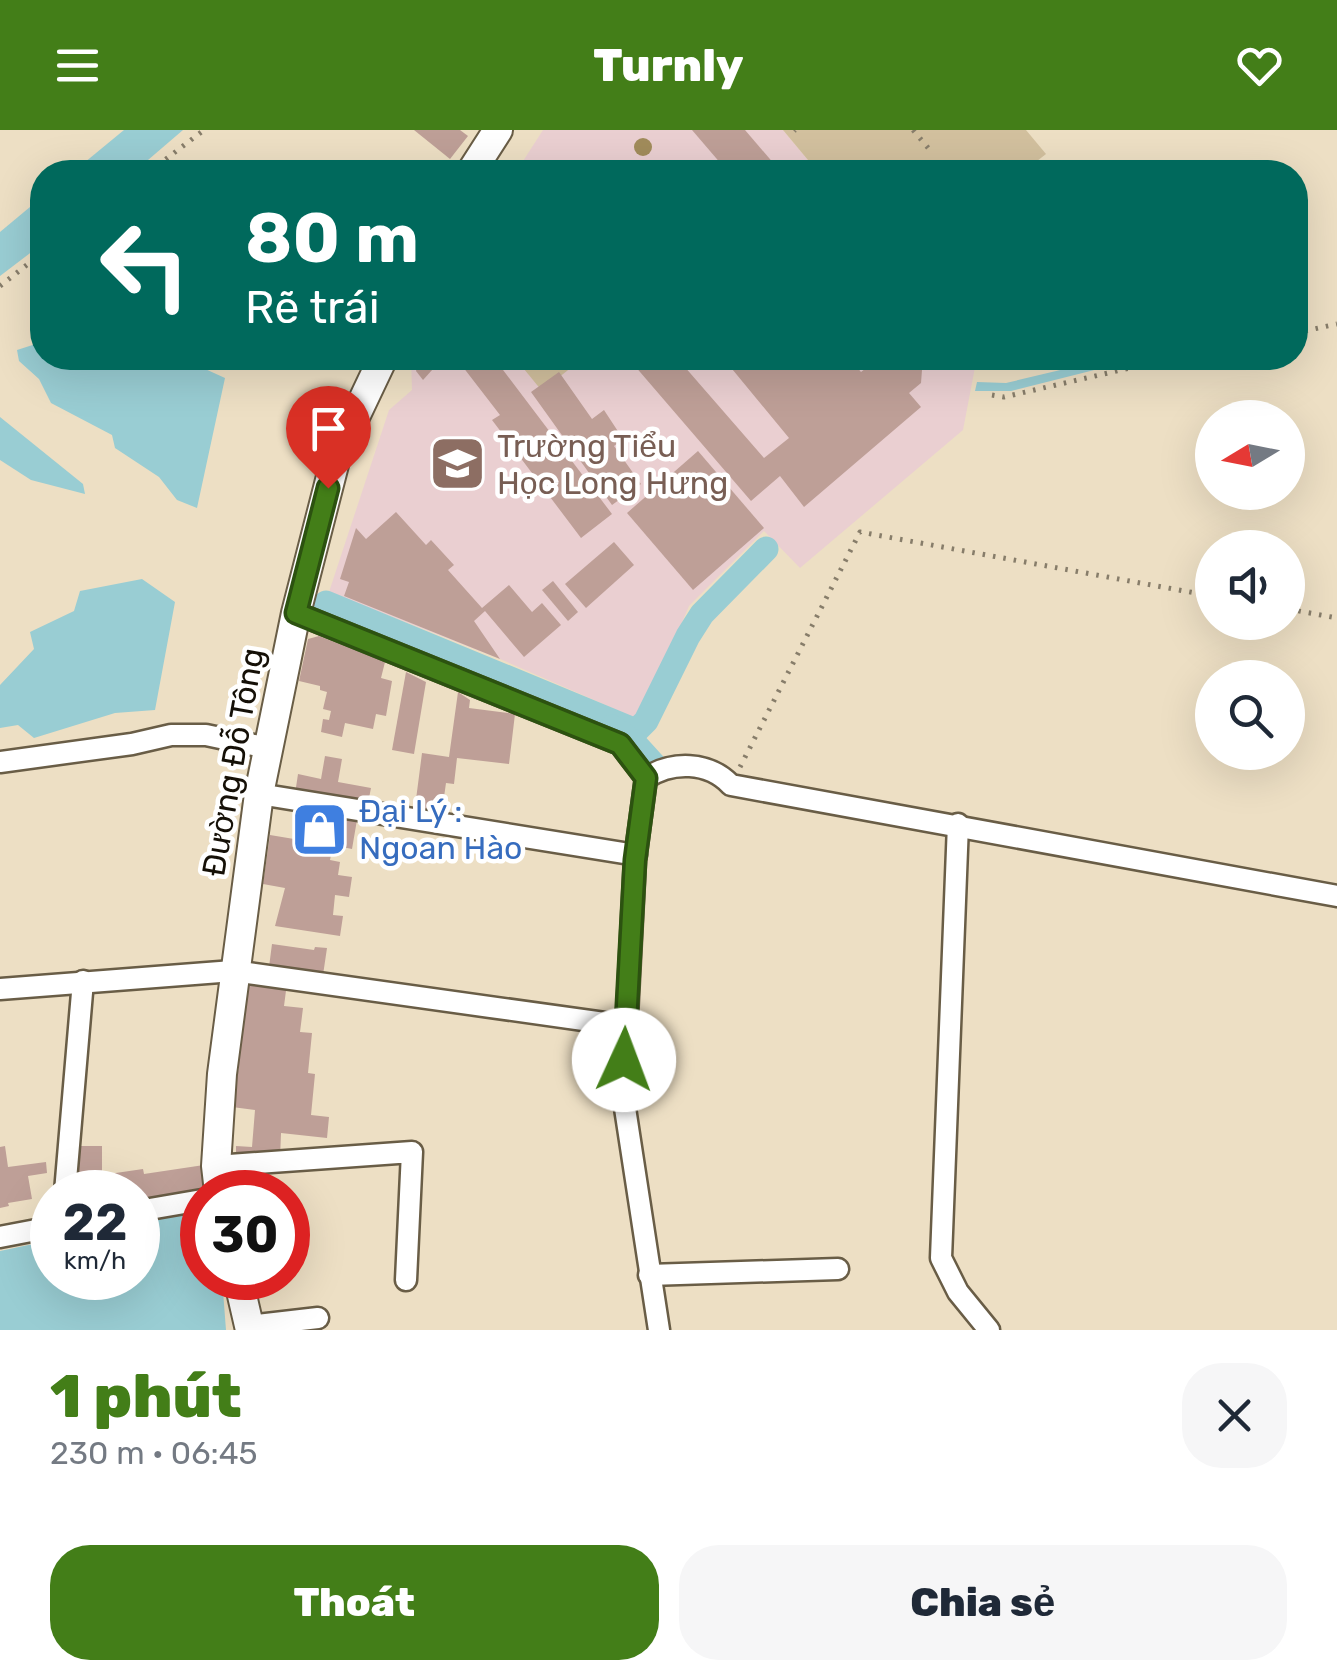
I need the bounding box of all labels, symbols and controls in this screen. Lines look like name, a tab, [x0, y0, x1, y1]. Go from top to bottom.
icon: menu	[50, 38, 105, 93]
icon: heart	[1232, 38, 1287, 93]
text: Turnly	[593, 39, 744, 92]
text: 80 m	[245, 197, 419, 280]
icon: left	[80, 200, 210, 330]
text: Rẽ trái	[245, 281, 380, 334]
pin	[286, 386, 371, 489]
north arrow	[1195, 400, 1305, 510]
map controls	[1195, 400, 1305, 770]
icon: arrive	[301, 401, 356, 456]
place label: Trường Tiểu Học Long Hưng	[497, 427, 728, 502]
school or university icon: Trường Tiểu Học Long Hưng	[428, 434, 488, 494]
button: sound	[1195, 530, 1305, 640]
street label: Đường Đỗ Tông	[194, 645, 272, 879]
button: search	[1195, 660, 1305, 770]
place label: Đại Lý : Ngoan Hào	[359, 792, 523, 867]
shop icon: Đại Lý : Ngoan Hào	[290, 799, 350, 859]
position arrow	[572, 1008, 676, 1112]
speed limit sign: 30	[180, 1170, 310, 1300]
text: 22	[63, 1193, 128, 1253]
text: km/h	[64, 1246, 126, 1275]
text: 1 phút	[50, 1361, 242, 1432]
button: close	[1182, 1363, 1287, 1468]
text: 230 m · 06:45	[50, 1434, 258, 1472]
button: Thoát	[50, 1545, 659, 1660]
button: Chia sẻ	[679, 1545, 1287, 1660]

